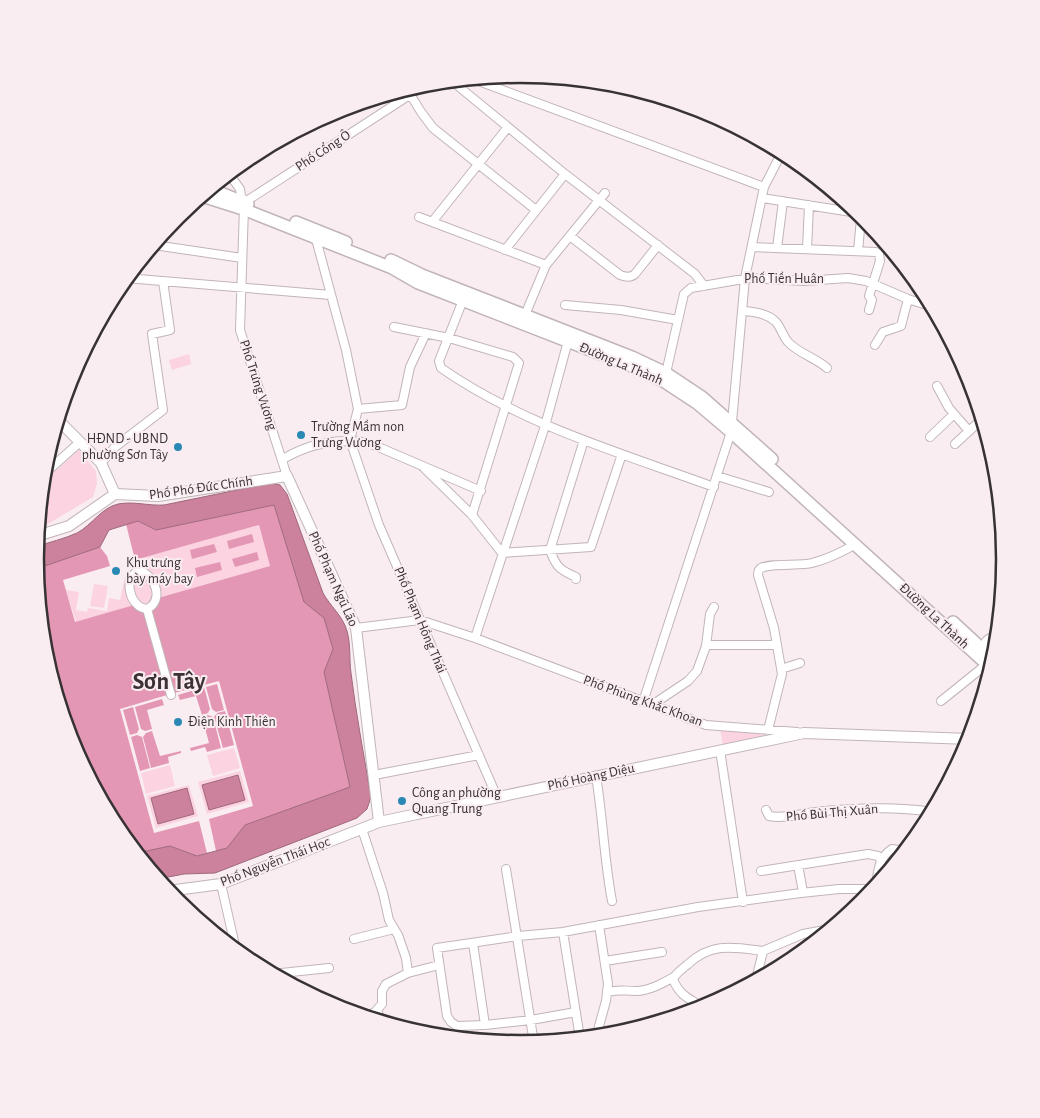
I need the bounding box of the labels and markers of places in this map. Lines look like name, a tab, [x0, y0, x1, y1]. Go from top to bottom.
place label: Trường Mầm non Trưng Vương	[311, 419, 404, 450]
marker: Trường Mầm non Trưng Vương	[295, 429, 307, 441]
place label: HĐND - UBND phường Sơn Tây	[82, 432, 168, 462]
marker: HĐND - UBND phường Sơn Tây	[172, 441, 184, 453]
place label: Khu trưng bày máy bay	[126, 556, 193, 586]
marker: Khu trưng bày máy bay	[110, 565, 122, 577]
place label: Điện Kinh Thiên	[188, 715, 276, 729]
marker: Điện Kinh Thiên	[172, 716, 184, 728]
place label: Công an phường Quang Trung	[412, 786, 501, 816]
marker: Công an phường Quang Trung	[396, 795, 408, 807]

